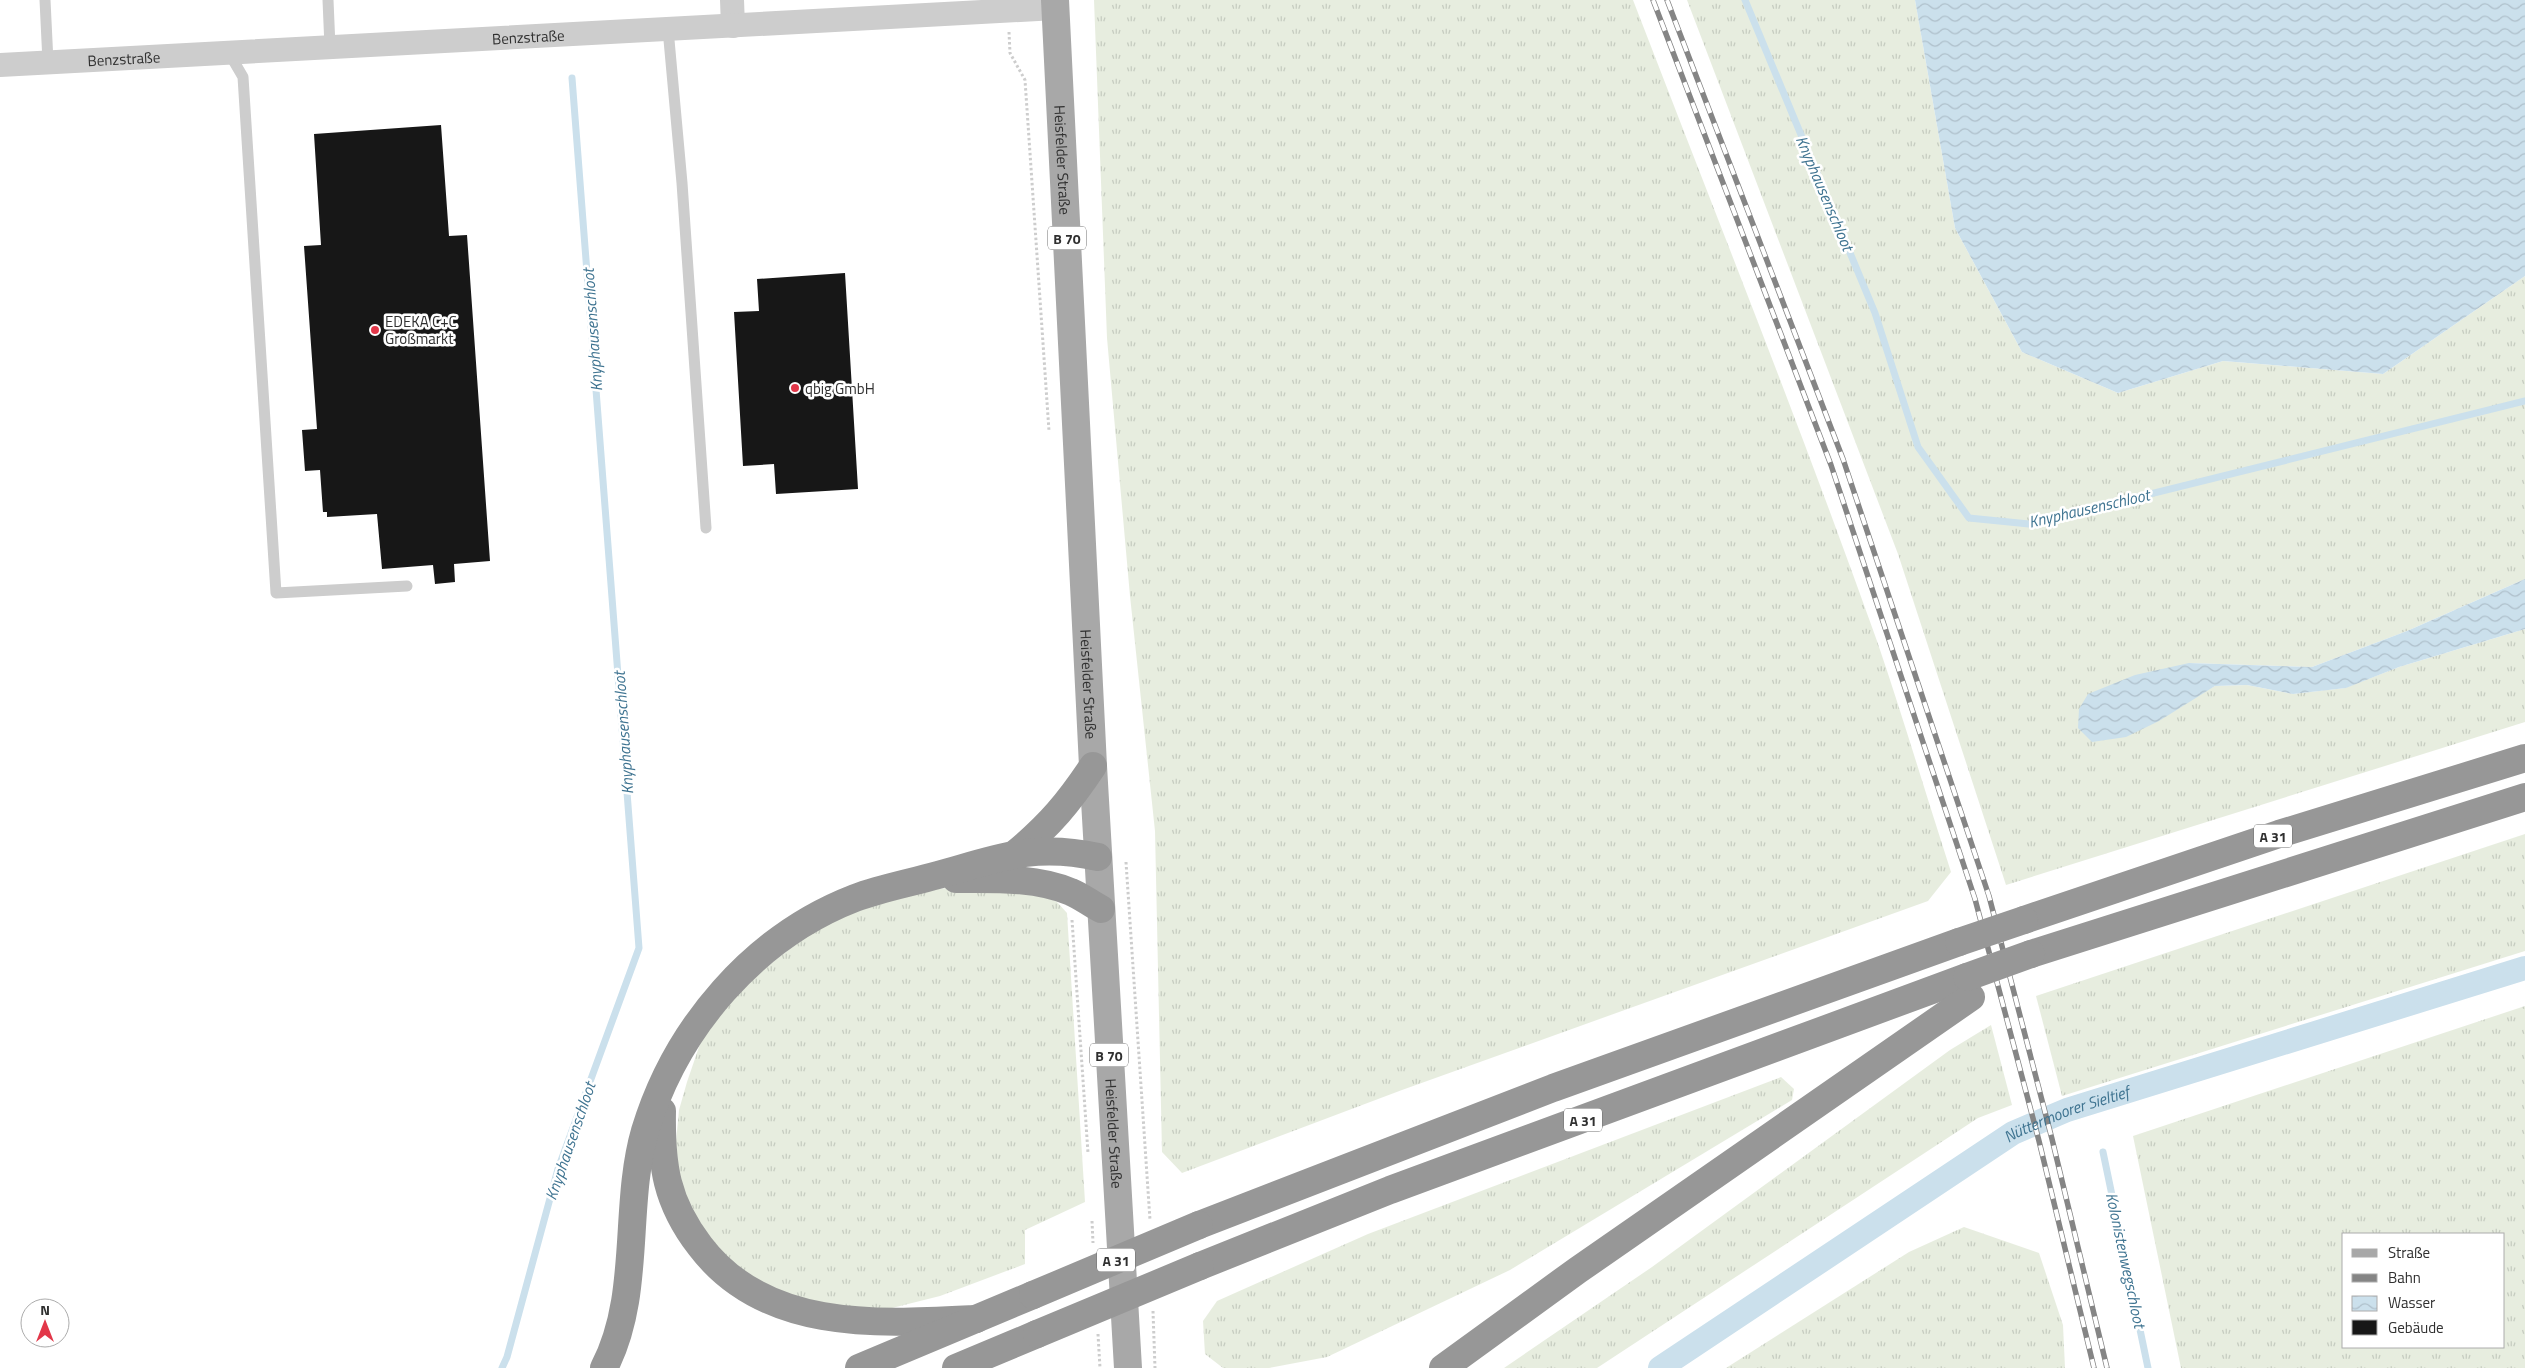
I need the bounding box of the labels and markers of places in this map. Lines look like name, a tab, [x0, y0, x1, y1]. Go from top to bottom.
place label: EDEKA C+C Großmarkt	[385, 310, 457, 350]
marker: EDEKA C+C Großmarkt	[369, 324, 381, 336]
place label: qbig GmbH	[805, 377, 875, 400]
marker: qbig GmbH	[789, 382, 801, 394]

